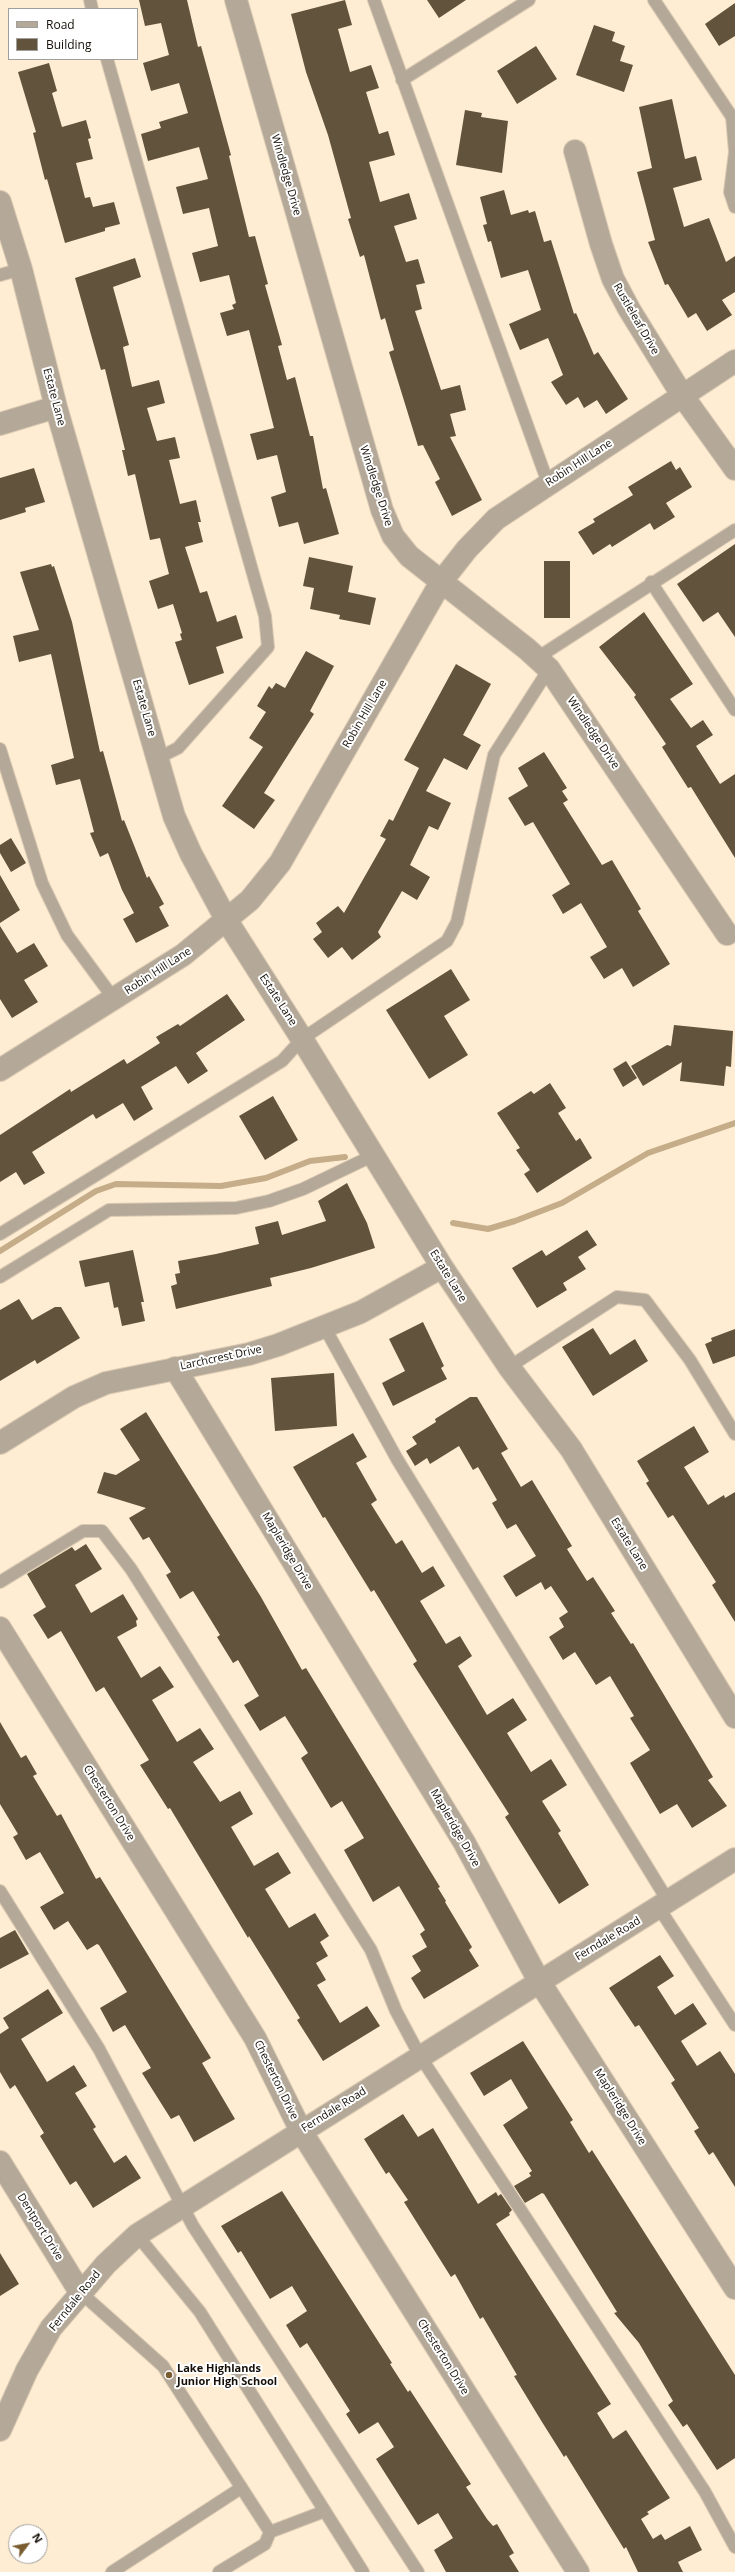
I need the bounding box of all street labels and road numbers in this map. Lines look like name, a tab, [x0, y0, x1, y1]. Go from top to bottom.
street label: Windledge Drive	[268, 133, 304, 217]
street label: Rustleleaf Drive	[610, 281, 662, 357]
street label: Estate Lane	[40, 367, 68, 427]
street label: Robin Hill Lane	[543, 437, 615, 489]
street label: Windledge Drive	[357, 444, 395, 528]
street label: Estate Lane	[130, 678, 158, 738]
street label: Robin Hill Lane	[340, 678, 390, 750]
street label: Windledge Drive	[564, 694, 622, 772]
street label: Robin Hill Lane	[122, 945, 194, 997]
street label: Estate Lane	[256, 972, 300, 1028]
street label: Estate Lane	[427, 1247, 469, 1305]
street label: Larchcrest Drive	[179, 1343, 263, 1373]
street label: Mapleridge Drive	[259, 1510, 315, 1592]
street label: Estate Lane	[608, 1515, 650, 1573]
street label: Chesterton Drive	[80, 1763, 138, 1843]
street label: Mapleridge Drive	[427, 1787, 483, 1869]
street label: Ferndale Road	[573, 1914, 643, 1964]
street label: Chesterton Drive	[251, 2038, 301, 2122]
street label: Mapleridge Drive	[591, 2066, 649, 2148]
street label: Ferndale Road	[299, 2085, 369, 2135]
street label: Dentport Drive	[14, 2191, 66, 2263]
street label: Ferndale Road	[47, 2268, 103, 2334]
street label: Chesterton Drive	[414, 2317, 472, 2397]

